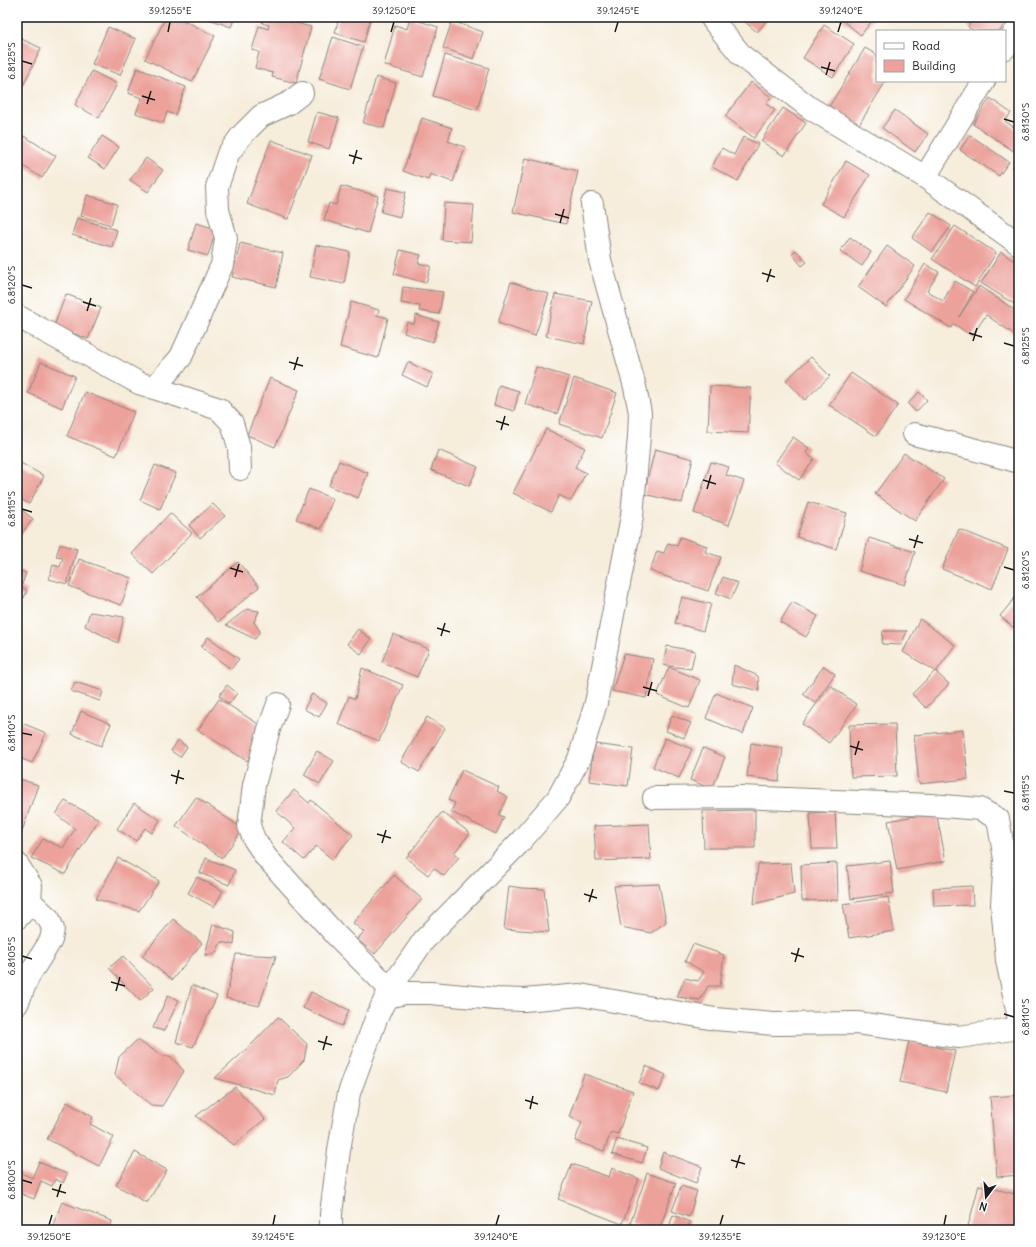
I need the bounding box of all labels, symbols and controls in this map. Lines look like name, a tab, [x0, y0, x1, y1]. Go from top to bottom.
text: 39.1255°E	[148, 4, 192, 17]
text: 39.1250°E	[372, 4, 416, 17]
text: 39.1245°E	[597, 4, 640, 17]
text: 39.1240°E	[819, 4, 863, 17]
legend	[876, 30, 1006, 82]
text: Road	[912, 38, 940, 53]
text: 6.8125°S	[5, 42, 18, 80]
text: Building	[912, 58, 956, 73]
text: 6.8130°S	[1019, 102, 1032, 141]
text: 6.8120°S	[5, 265, 18, 304]
text: 6.8125°S	[1019, 327, 1032, 365]
text: 6.8115°S	[5, 490, 18, 527]
text: 6.8120°S	[1019, 550, 1032, 589]
text: 6.8110°S	[5, 714, 18, 752]
text: 6.8115°S	[1019, 774, 1032, 811]
text: 6.8105°S	[5, 936, 18, 975]
text: 6.8110°S	[1019, 998, 1032, 1036]
text: 6.8100°S	[5, 1160, 18, 1200]
north arrow	[966, 1177, 1006, 1217]
text: N	[978, 1199, 989, 1214]
text: 39.1250°E	[27, 1230, 71, 1243]
text: 39.1245°E	[252, 1230, 295, 1243]
text: 39.1240°E	[474, 1230, 518, 1243]
text: 39.1235°E	[699, 1230, 742, 1243]
text: 39.1230°E	[922, 1230, 966, 1243]

